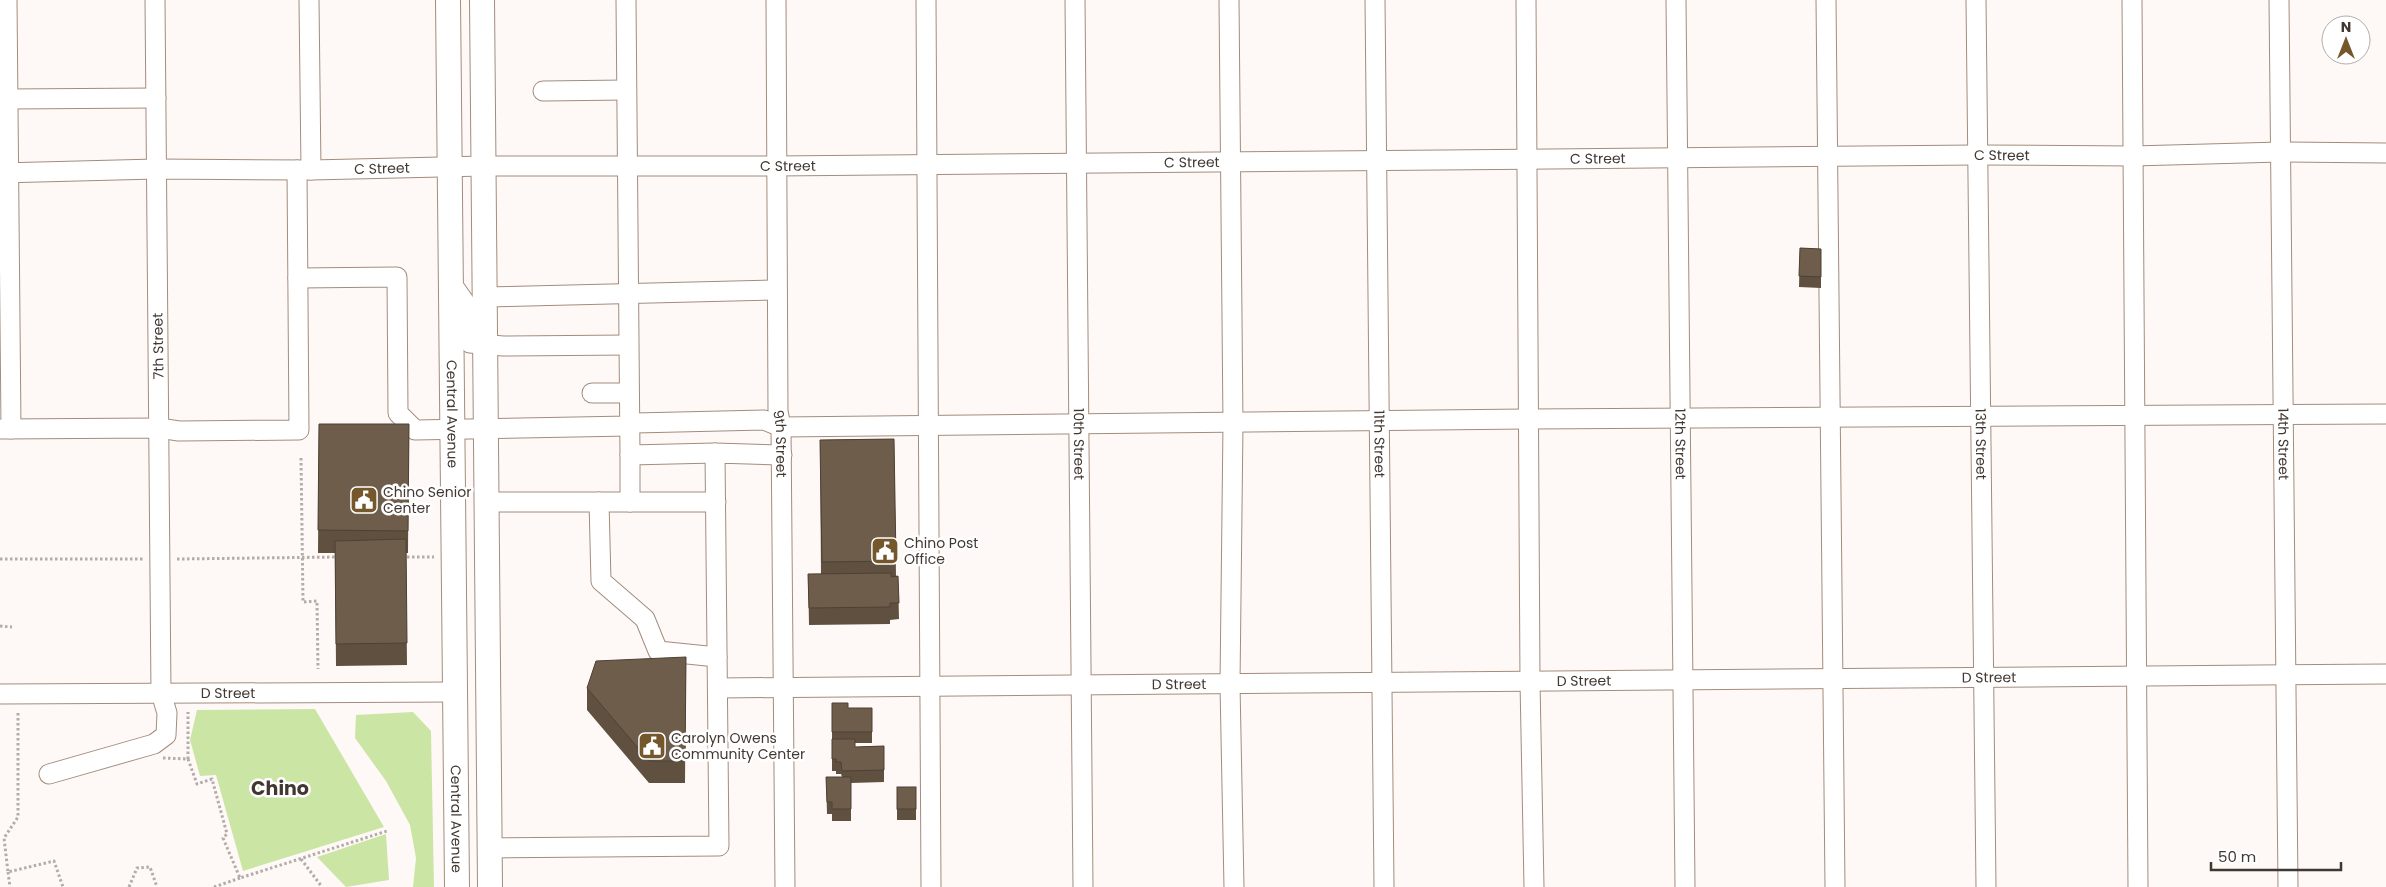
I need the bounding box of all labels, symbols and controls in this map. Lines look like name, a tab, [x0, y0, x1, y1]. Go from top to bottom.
north arrow	[2321, 15, 2371, 65]
text: N	[2341, 17, 2351, 37]
street label: C Street	[1974, 145, 2030, 165]
street label: C Street	[1570, 148, 1626, 169]
street label: C Street	[1164, 152, 1220, 172]
street label: C Street	[760, 156, 816, 176]
street label: C Street	[354, 158, 410, 179]
street label: 7th Street	[147, 313, 169, 379]
street label: Central Avenue	[442, 360, 463, 468]
street label: 9th Street	[768, 408, 791, 478]
street label: 10th Street	[1069, 408, 1089, 480]
street label: 12th Street	[1670, 408, 1691, 480]
street label: 13th Street	[1971, 408, 1991, 480]
street label: 14th Street	[2273, 408, 2294, 480]
street label: 11th Street	[1369, 410, 1390, 478]
place label: Chino Senior Center	[383, 482, 471, 518]
public building icon: Chino Senior Center	[349, 485, 379, 515]
place label: Chino Post Office	[904, 533, 978, 569]
public building icon: Chino Post Office	[870, 536, 900, 566]
street label: D Street	[1962, 667, 2016, 688]
street label: D Street	[1557, 671, 1611, 691]
street label: D Street	[1152, 674, 1206, 694]
street label: D Street	[201, 683, 255, 703]
place label: Carolyn Owens Community Center	[671, 728, 805, 764]
public building icon: Carolyn Owens Community Center	[637, 731, 667, 761]
street label: Central Avenue	[446, 765, 467, 873]
district label: Chino	[251, 775, 309, 802]
scale bar	[2211, 840, 2341, 872]
text: 50 m	[2218, 846, 2256, 867]

